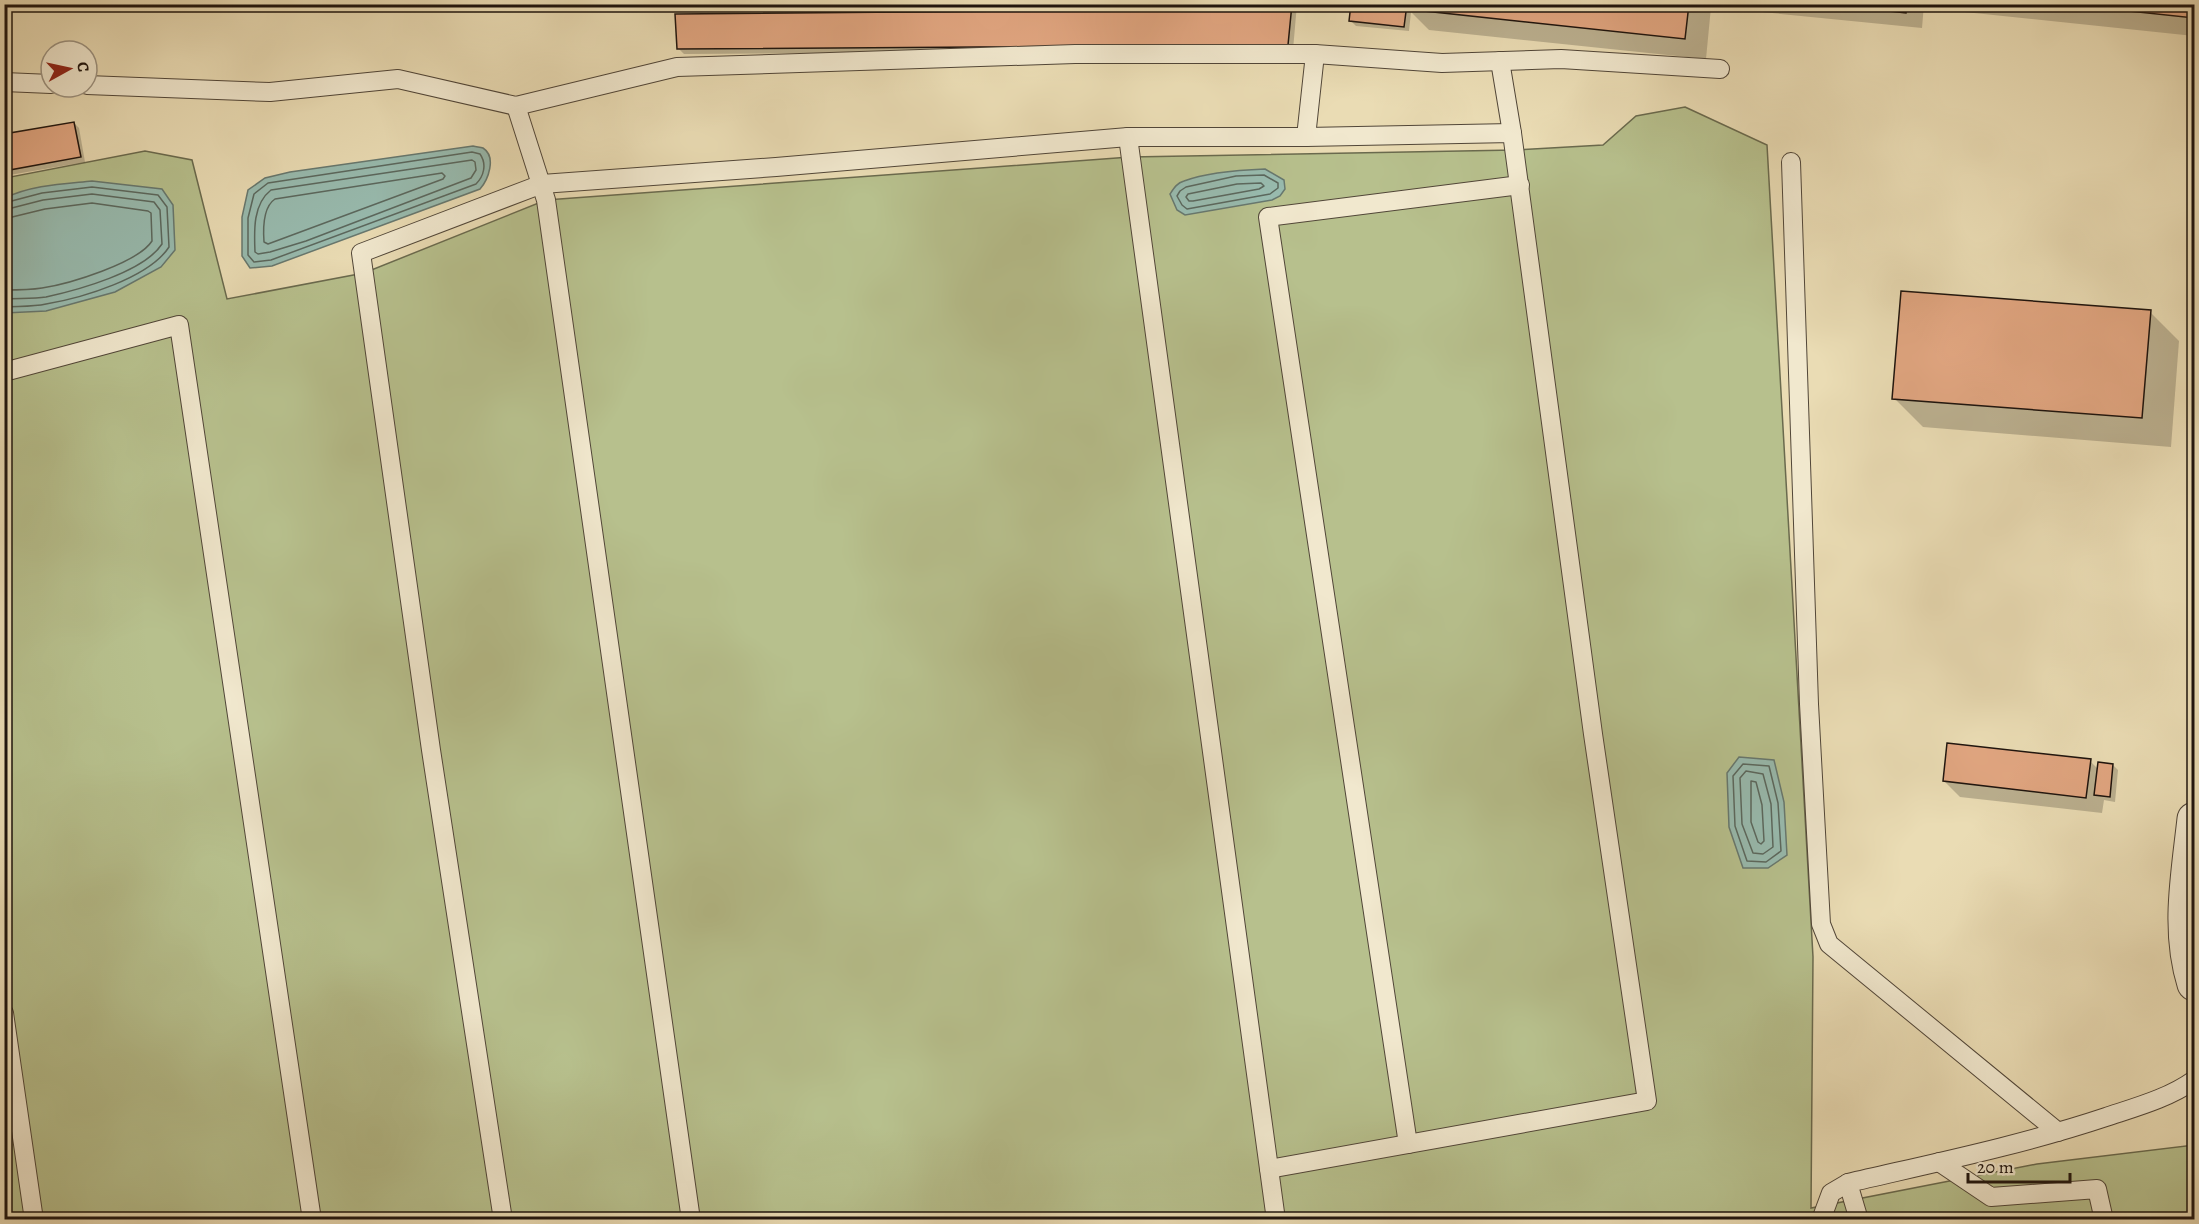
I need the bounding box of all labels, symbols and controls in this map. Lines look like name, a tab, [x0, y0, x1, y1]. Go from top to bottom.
north arrow	[39, 39, 99, 99]
text: С	[71, 61, 94, 74]
scale bar	[1968, 1146, 2070, 1184]
text: 20 m	[1977, 1155, 2014, 1179]

